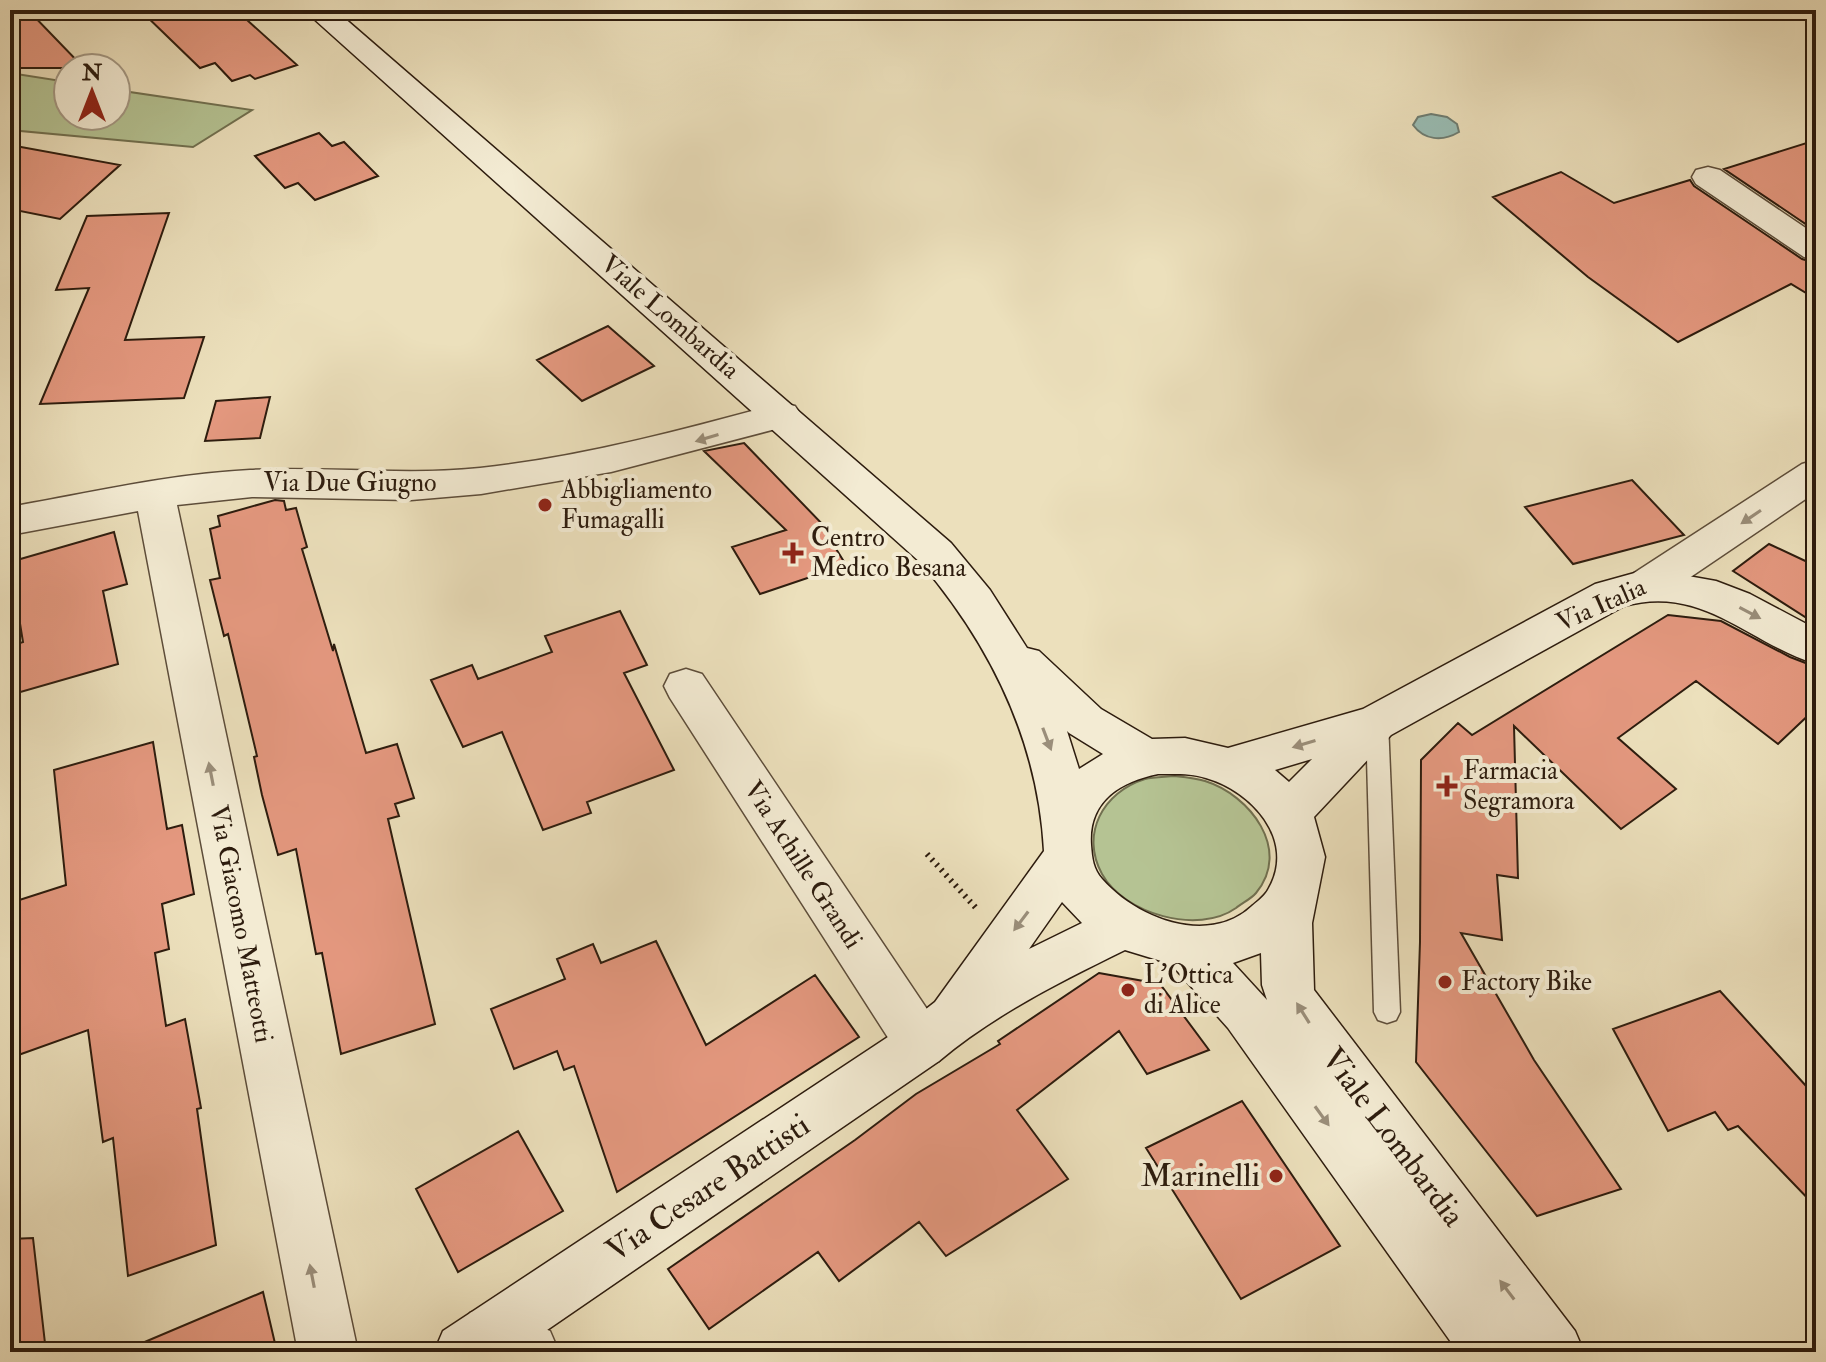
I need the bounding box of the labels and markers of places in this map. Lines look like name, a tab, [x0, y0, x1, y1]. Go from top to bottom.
place label: Abbigliamento Fumagalli	[560, 474, 712, 536]
marker: Abbigliamento Fumagalli	[536, 496, 554, 514]
place label: Centro Medico Besana	[811, 522, 966, 584]
marker: Centro Medico Besana	[782, 542, 804, 564]
place label: Farmacia Segramora	[1463, 755, 1575, 817]
marker: Farmacia Segramora	[1438, 777, 1456, 795]
place label: L'Ottica di Alice	[1144, 959, 1233, 1021]
place label: Factory Bike	[1461, 966, 1592, 998]
marker: Factory Bike	[1436, 973, 1454, 991]
marker: L'Ottica di Alice	[1119, 981, 1137, 999]
place label: Marinelli	[1141, 1156, 1260, 1196]
marker: Marinelli	[1267, 1167, 1285, 1185]

